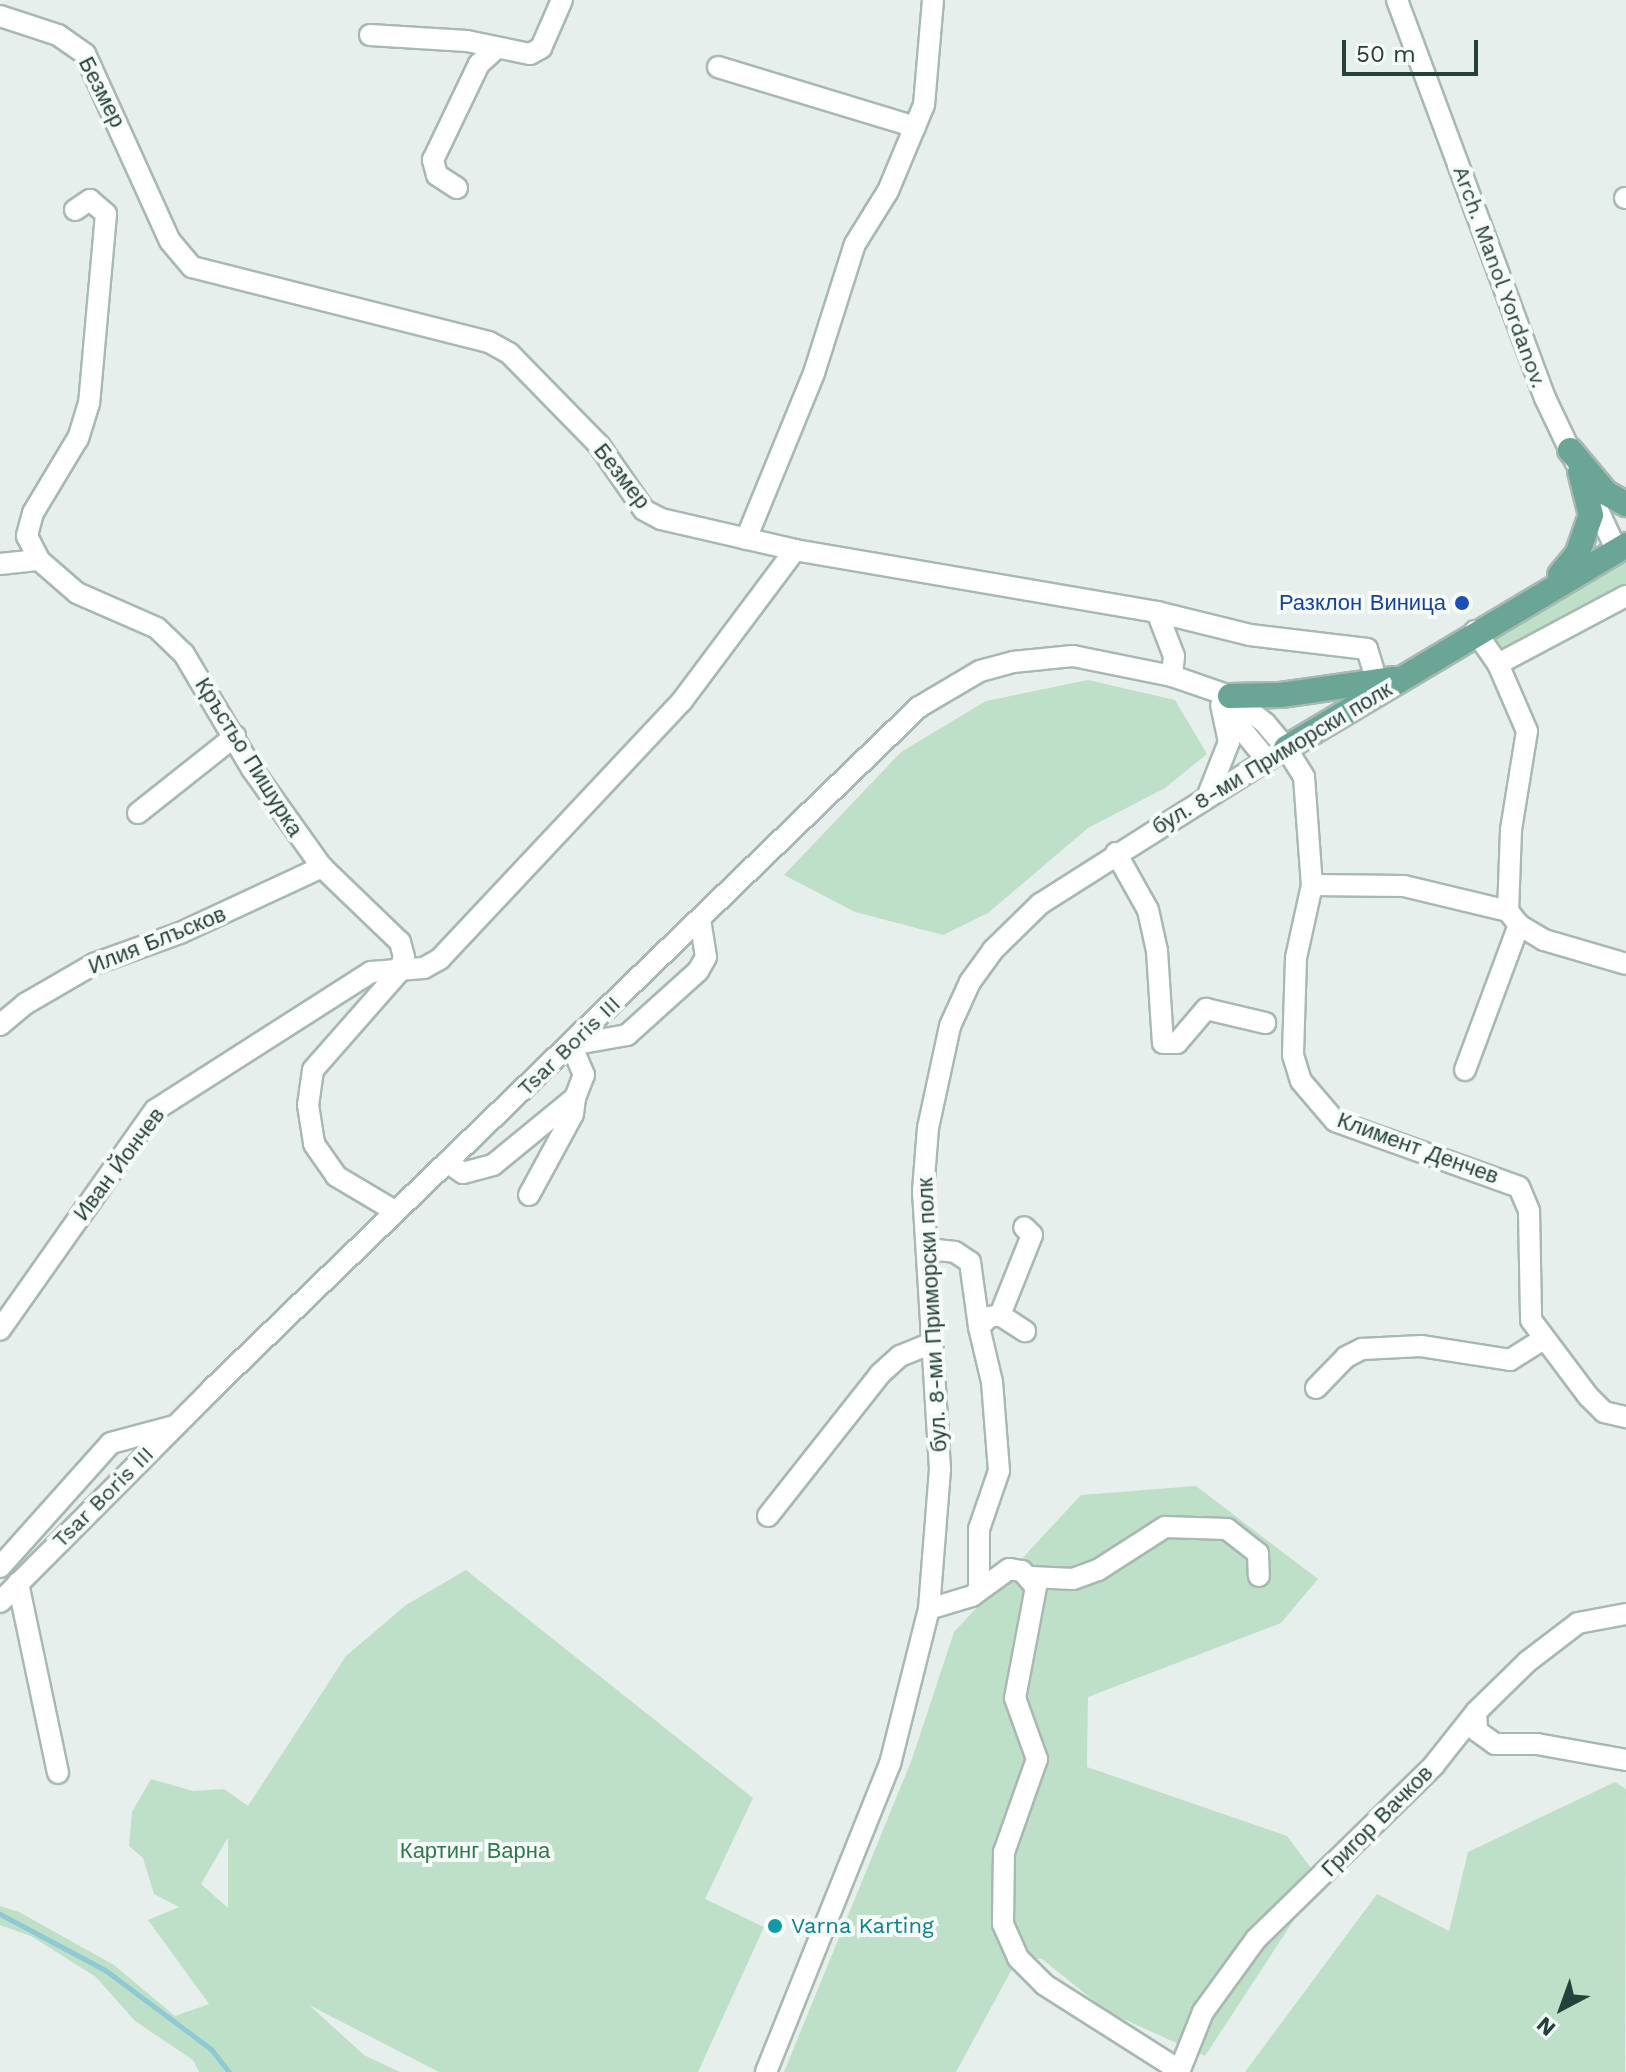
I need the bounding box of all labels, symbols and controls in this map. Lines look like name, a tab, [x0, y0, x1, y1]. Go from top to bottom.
scale bar	[1346, 24, 1482, 74]
text: 50 m	[1356, 40, 1416, 68]
street label: Безмер	[73, 52, 131, 132]
street label: Arch. Manol Yordanov.	[1447, 162, 1553, 392]
street label: Безмер	[588, 438, 656, 514]
place label: Разклон Виница	[1279, 590, 1446, 616]
marker: Разклон Виница	[1453, 594, 1471, 612]
street label: Кръстьо Пишурка	[190, 673, 308, 841]
street label: бул. 8-ми Приморски полк	[1147, 676, 1397, 840]
street label: Илия Блъсков	[84, 900, 230, 980]
street label: Tsar Boris III	[512, 990, 626, 1102]
street label: Иван Йончев	[68, 1102, 170, 1226]
street label: Климент Денчев	[1334, 1107, 1502, 1189]
street label: бул. 8-ми Приморски полк	[912, 1177, 952, 1453]
street label: Tsar Boris III	[47, 1441, 159, 1553]
street label: Григор Вачков	[1316, 1760, 1438, 1882]
park label: Картинг Варна	[400, 1838, 550, 1864]
place label: Varna Karting	[791, 1913, 934, 1939]
marker: Varna Karting	[766, 1917, 784, 1935]
north arrow	[1522, 1968, 1602, 2048]
text: N	[1532, 2012, 1560, 2041]

